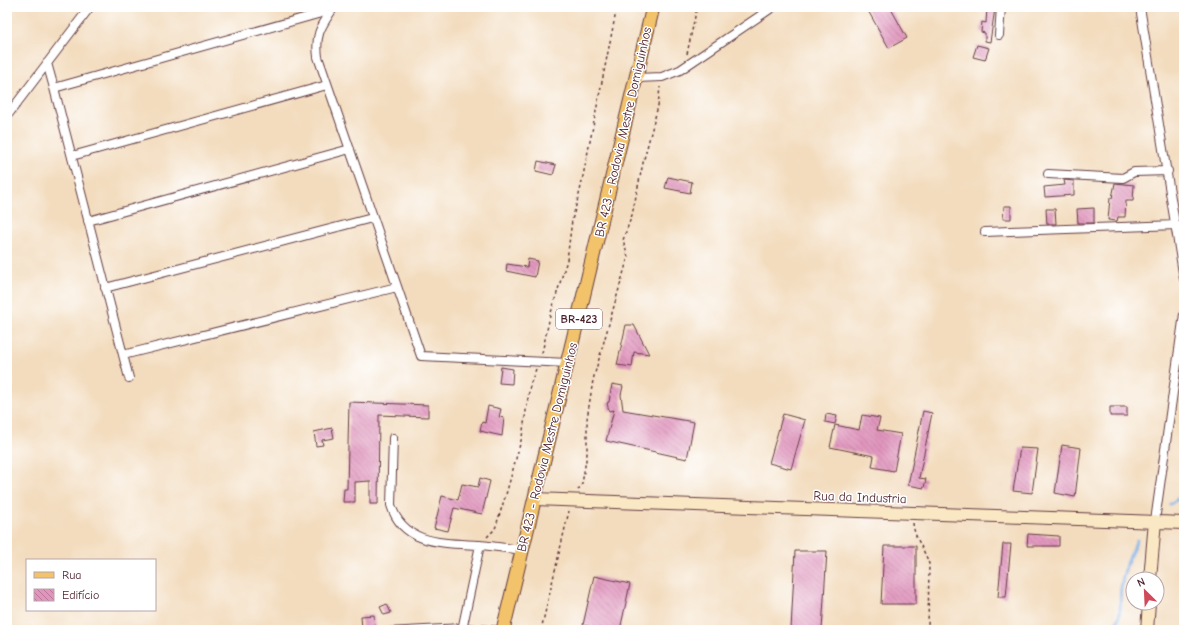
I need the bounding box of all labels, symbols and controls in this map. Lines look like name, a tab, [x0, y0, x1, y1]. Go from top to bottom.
street label: BR 423 - Rodovia Mestre Domiguinhos	[591, 25, 655, 239]
road number: BR-423	[556, 309, 602, 329]
street label: BR 423 - Rodovia Mestre Domiguinhos	[514, 341, 580, 553]
street label: Rua da Industria	[813, 488, 907, 506]
legend	[26, 559, 156, 611]
text: Rua	[62, 568, 81, 582]
north arrow	[1125, 571, 1165, 611]
text: N	[1135, 575, 1147, 590]
text: Edifício	[62, 588, 99, 602]

